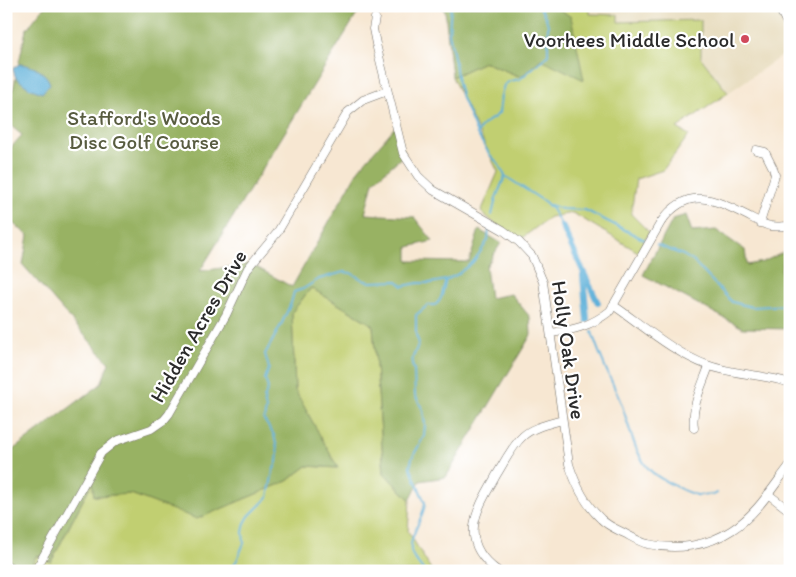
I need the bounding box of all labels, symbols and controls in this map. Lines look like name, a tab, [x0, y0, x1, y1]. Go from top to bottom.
place label: Voorhees Middle School	[523, 27, 735, 52]
marker: Voorhees Middle School	[739, 33, 751, 45]
park label: Stafford's Woods Disc Golf Course	[67, 105, 221, 154]
street label: Hidden Acres Drive	[144, 245, 252, 407]
street label: Holly Oak Drive	[547, 279, 591, 421]

